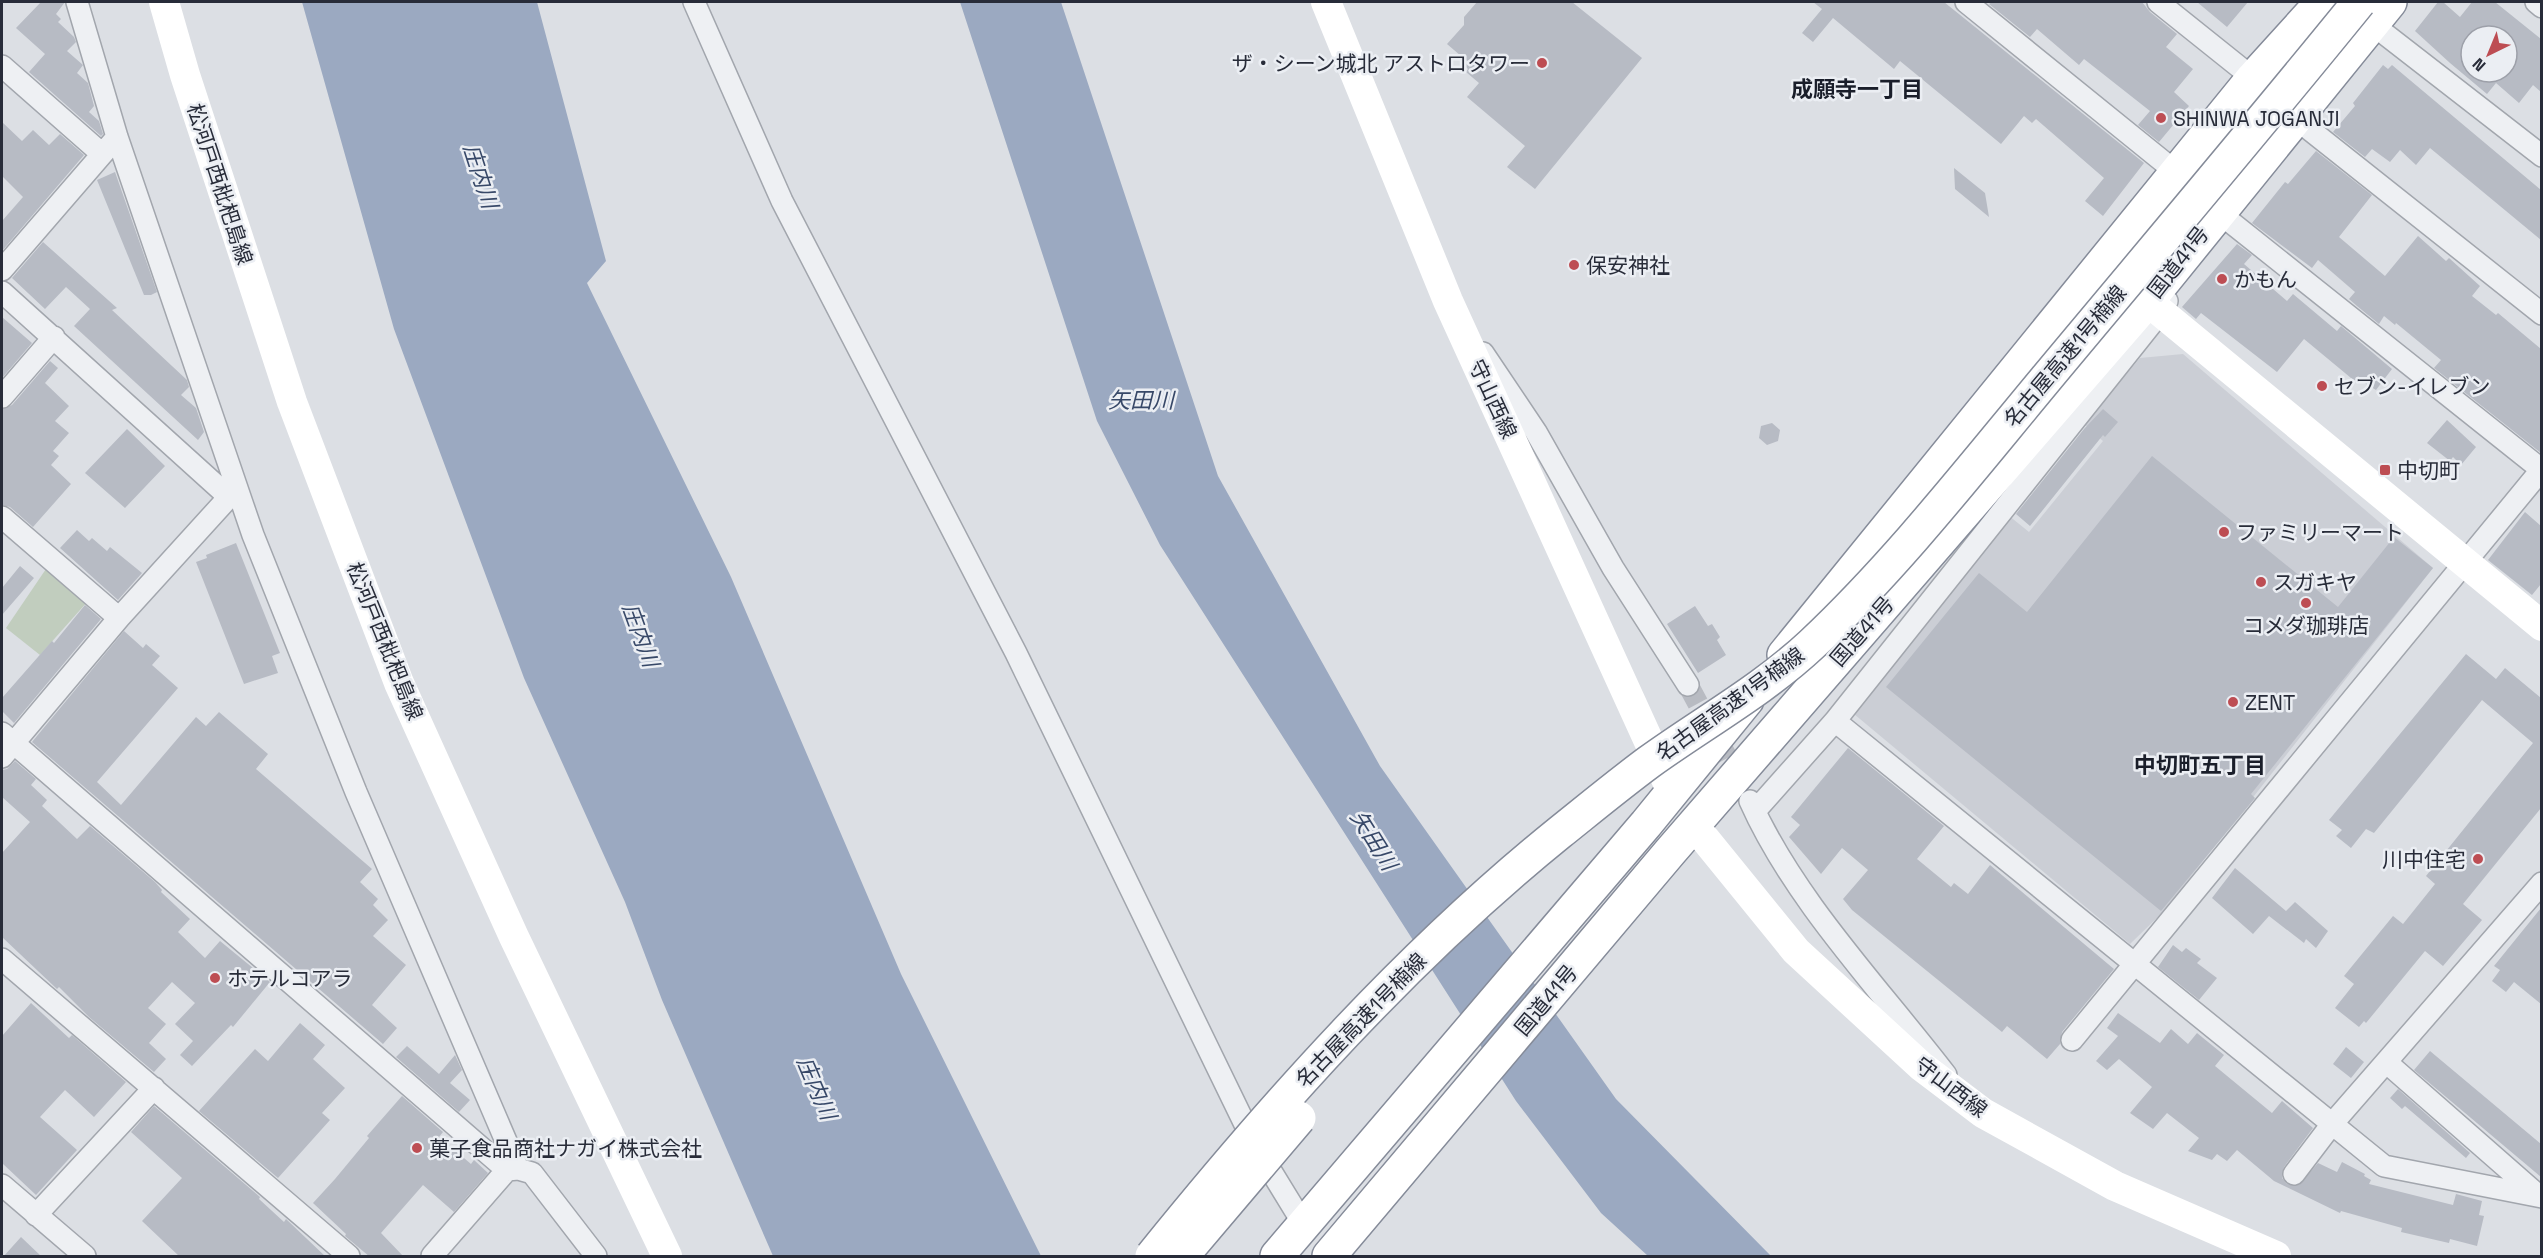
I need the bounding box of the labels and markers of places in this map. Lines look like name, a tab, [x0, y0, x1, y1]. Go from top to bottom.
place label: ザ・シーン城北 アストロタワー	[1232, 50, 1530, 77]
marker: ザ・シーン城北 アストロタワー	[1535, 56, 1549, 70]
place label: SHINWA JOGANJI	[2173, 105, 2340, 132]
marker: SHINWA JOGANJI	[2154, 111, 2168, 125]
place label: 保安神社	[1586, 252, 1670, 279]
marker: 保安神社	[1567, 258, 1581, 272]
place label: かもん	[2234, 266, 2297, 293]
marker: かもん	[2215, 272, 2229, 286]
place label: セブン-イレブン	[2334, 373, 2491, 400]
marker: セブン-イレブン	[2315, 379, 2329, 393]
place label: 中切町	[2397, 457, 2460, 484]
marker: 中切町	[2378, 463, 2392, 477]
place label: ファミリーマート	[2236, 519, 2404, 546]
marker: ファミリーマート	[2217, 525, 2231, 539]
place label: スガキヤ	[2273, 569, 2357, 596]
marker: スガキヤ	[2254, 575, 2268, 589]
marker: コメダ珈琲店	[2299, 596, 2313, 610]
place label: コメダ珈琲店	[2243, 612, 2369, 639]
place label: ZENT	[2245, 689, 2295, 716]
marker: ZENT	[2226, 695, 2240, 709]
place label: 川中住宅	[2382, 846, 2466, 873]
marker: 川中住宅	[2471, 852, 2485, 866]
place label: ホテルコアラ	[227, 965, 353, 992]
marker: ホテルコアラ	[208, 971, 222, 985]
place label: 菓子食品商社ナガイ株式会社	[429, 1135, 702, 1162]
marker: 菓子食品商社ナガイ株式会社	[410, 1141, 424, 1155]

